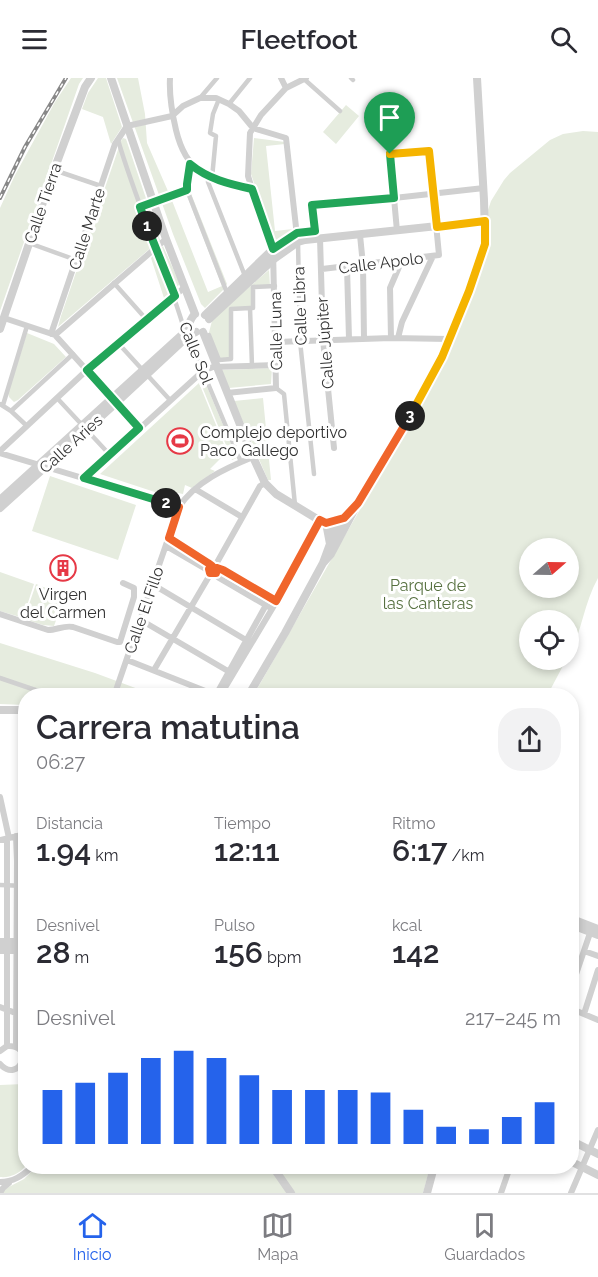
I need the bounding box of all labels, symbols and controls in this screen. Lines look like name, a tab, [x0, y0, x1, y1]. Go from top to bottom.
icon: menu	[18, 23, 51, 56]
icon: search	[547, 23, 580, 56]
text: Fleetfoot	[240, 24, 358, 55]
pin	[364, 92, 415, 154]
icon: arrive	[373, 101, 406, 134]
street label: Calle Tierra	[20, 160, 66, 246]
street label: Calle Marte	[65, 186, 109, 272]
pin: 1	[132, 211, 162, 241]
text: 1	[143, 216, 151, 235]
street label: Calle Apolo	[337, 248, 425, 278]
street label: Calle Libra	[289, 266, 311, 346]
street label: Calle Luna	[266, 291, 286, 371]
street label: Calle Júpiter	[312, 296, 338, 390]
street label: Calle Sol	[175, 319, 217, 387]
pin: 3	[395, 401, 425, 431]
text: 3	[406, 406, 414, 425]
street label: Calle Aries	[36, 411, 107, 477]
place label: Complejo deportivo Paco Gallego	[200, 423, 347, 460]
sports icon: Complejo deportivo Paco Gallego	[165, 426, 195, 456]
pin: 2	[151, 488, 181, 518]
text: 2	[161, 493, 171, 512]
north arrow	[519, 538, 579, 598]
map controls	[519, 538, 579, 670]
building icon: Virgen del Carmen	[48, 553, 78, 583]
street label: Calle El Fillo	[120, 564, 168, 656]
park label: Parque de las Canteras	[383, 576, 474, 613]
place label: Virgen del Carmen	[20, 585, 106, 622]
button: locate	[519, 610, 579, 670]
text: Carrera matutina	[36, 708, 300, 747]
button: share	[498, 708, 561, 771]
text: 06:27	[36, 750, 85, 774]
text: Distancia	[36, 814, 103, 833]
text: Tiempo	[214, 814, 271, 833]
text: Ritmo	[392, 814, 435, 833]
text: 1.94	[36, 833, 91, 868]
text: 12:11	[214, 833, 280, 868]
text: 6:17	[392, 833, 447, 868]
text: km	[91, 846, 118, 865]
text: /km	[447, 846, 484, 865]
text: Desnivel	[36, 916, 99, 935]
text: Pulso	[214, 916, 255, 935]
text: kcal	[392, 916, 422, 935]
text: 28	[36, 935, 71, 970]
text: 156	[214, 935, 263, 970]
text: 142	[392, 935, 440, 970]
text: m	[71, 948, 89, 967]
text: bpm	[263, 948, 301, 967]
text: Desnivel	[36, 1006, 115, 1030]
text: 217–245 m	[465, 1006, 561, 1030]
tab: Inicio	[73, 1209, 111, 1264]
tab: Mapa	[257, 1209, 298, 1264]
tab: Guardados	[444, 1209, 525, 1264]

